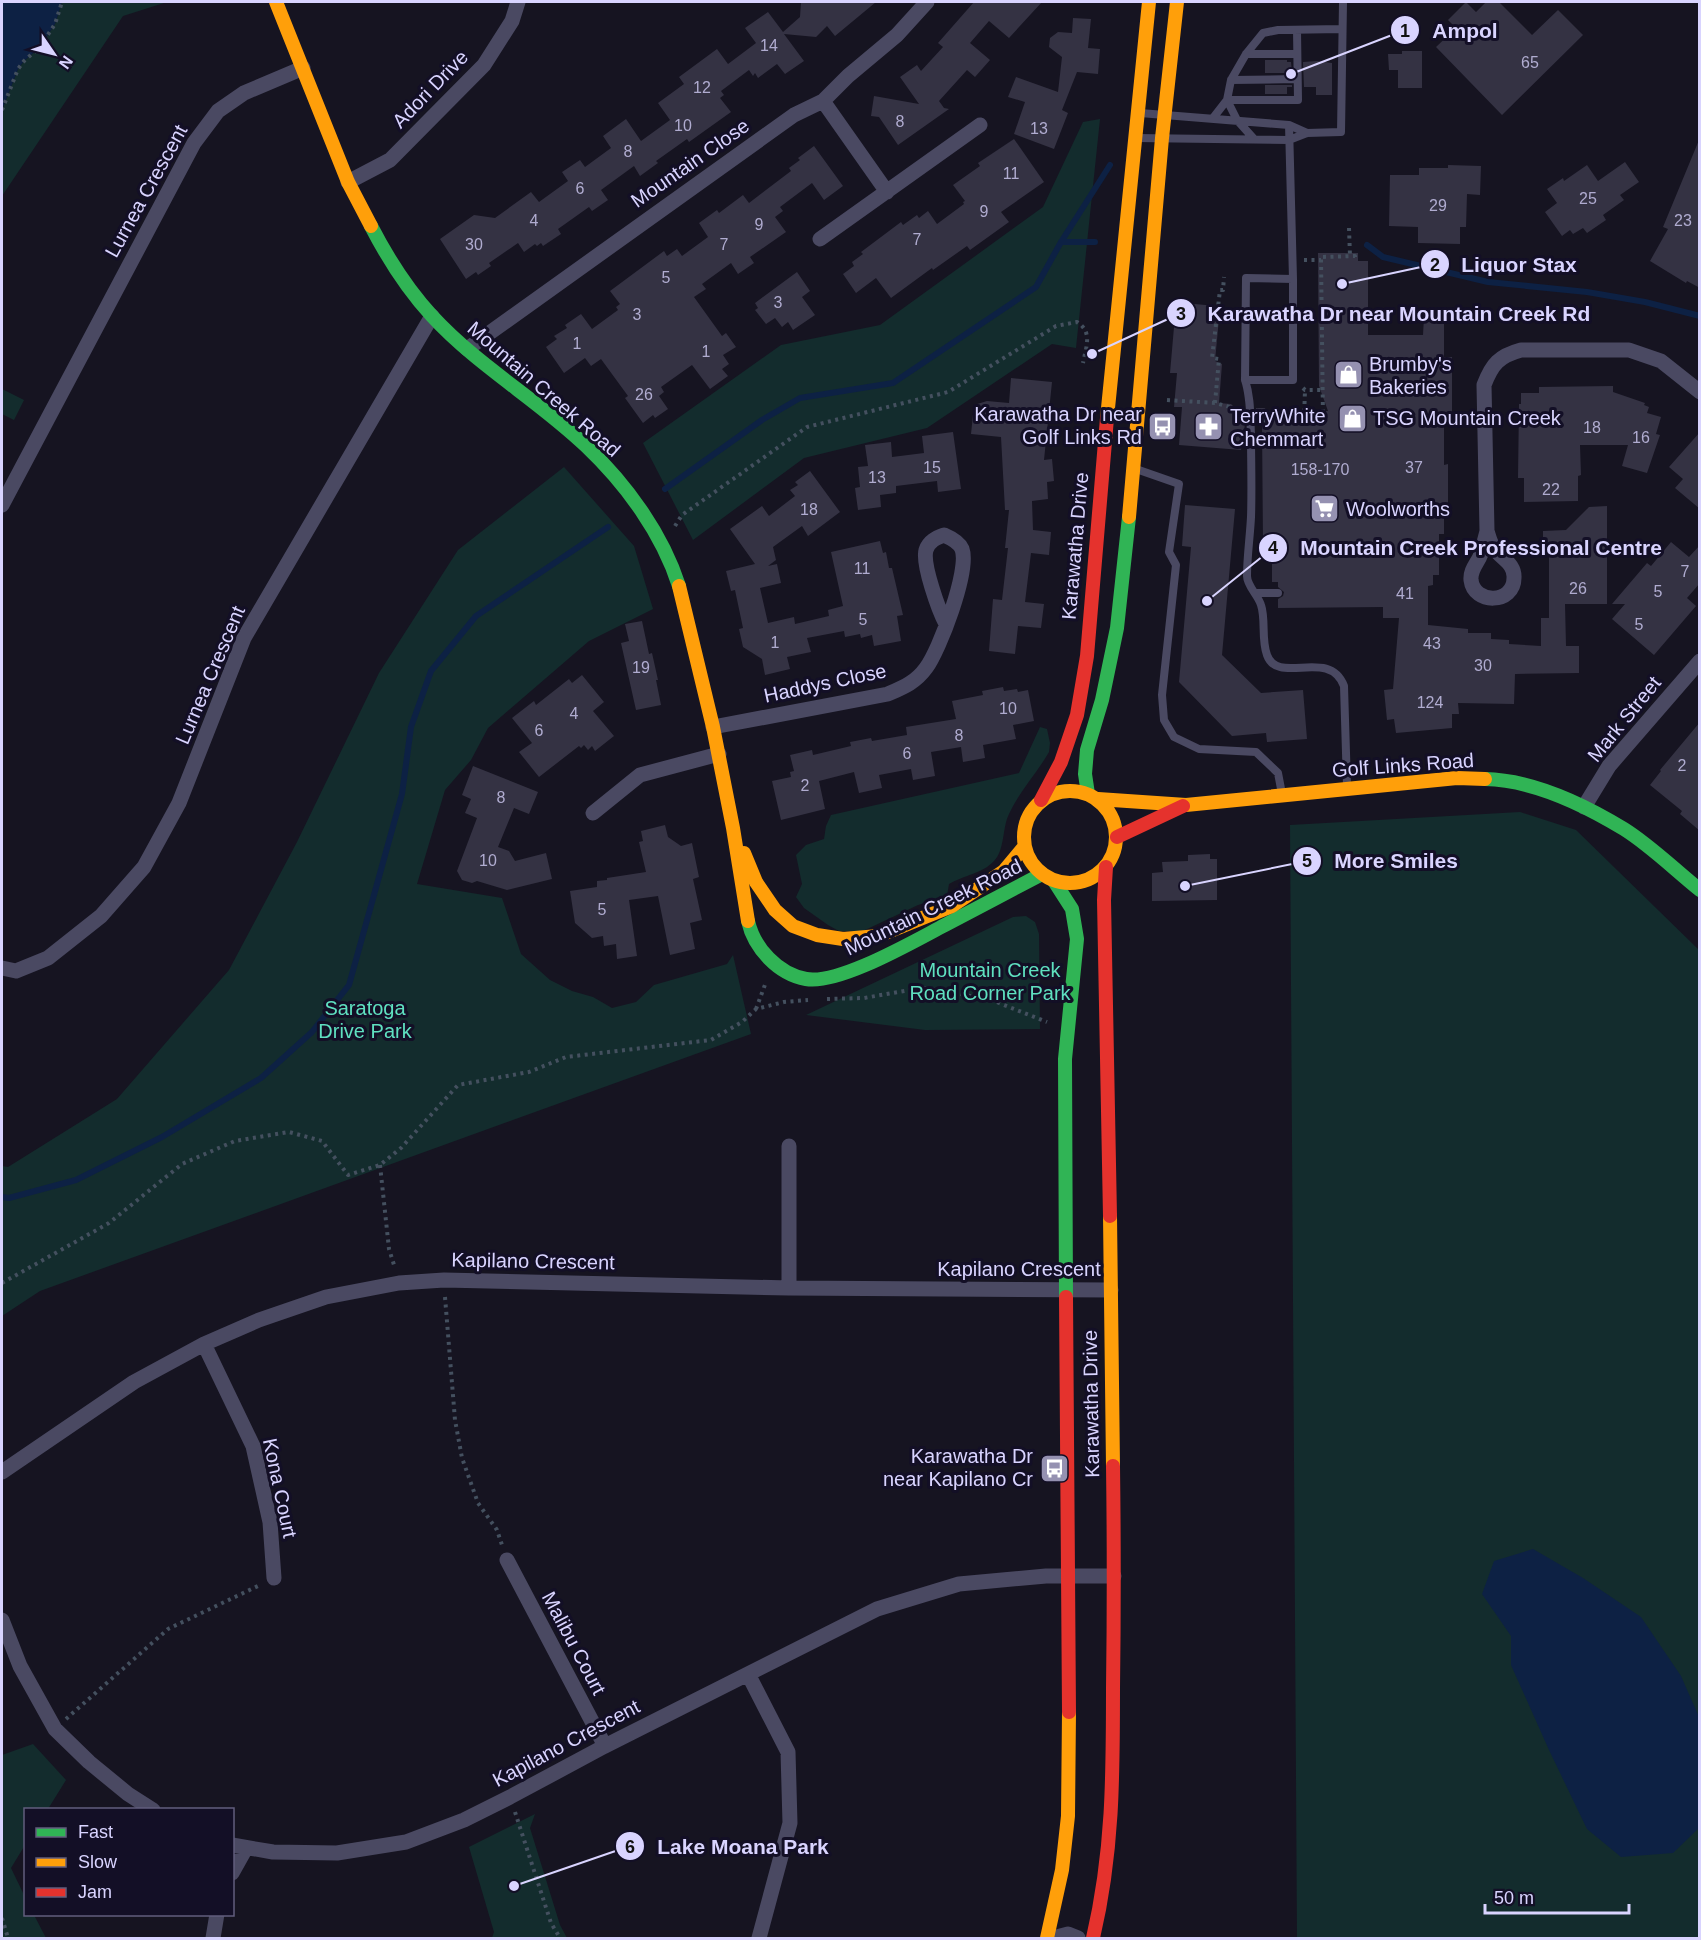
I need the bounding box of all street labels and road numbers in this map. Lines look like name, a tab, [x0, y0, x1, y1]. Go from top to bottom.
street label: Adori Drive	[388, 46, 472, 132]
street label: Mountain Close	[627, 114, 753, 212]
street label: Lurnea Crescent	[101, 121, 192, 261]
street label: Mountain Creek Road	[463, 317, 625, 461]
street label: Karawatha Drive	[1058, 471, 1092, 621]
street label: Lurnea Crescent	[171, 602, 249, 747]
street label: Haddys Close	[762, 659, 888, 707]
street label: Mark Street	[1583, 672, 1665, 766]
street label: Golf Links Road	[1331, 749, 1475, 781]
street label: Mountain Creek Road	[841, 854, 1025, 960]
street label: Kapilano Crescent	[451, 1249, 615, 1273]
street label: Kapilano Crescent	[937, 1258, 1101, 1280]
street label: Karawatha Drive	[1079, 1330, 1103, 1478]
street label: Kona Court	[259, 1436, 301, 1540]
street label: Malibu Court	[538, 1588, 611, 1699]
street label: Kapilano Crescent	[489, 1695, 644, 1791]

